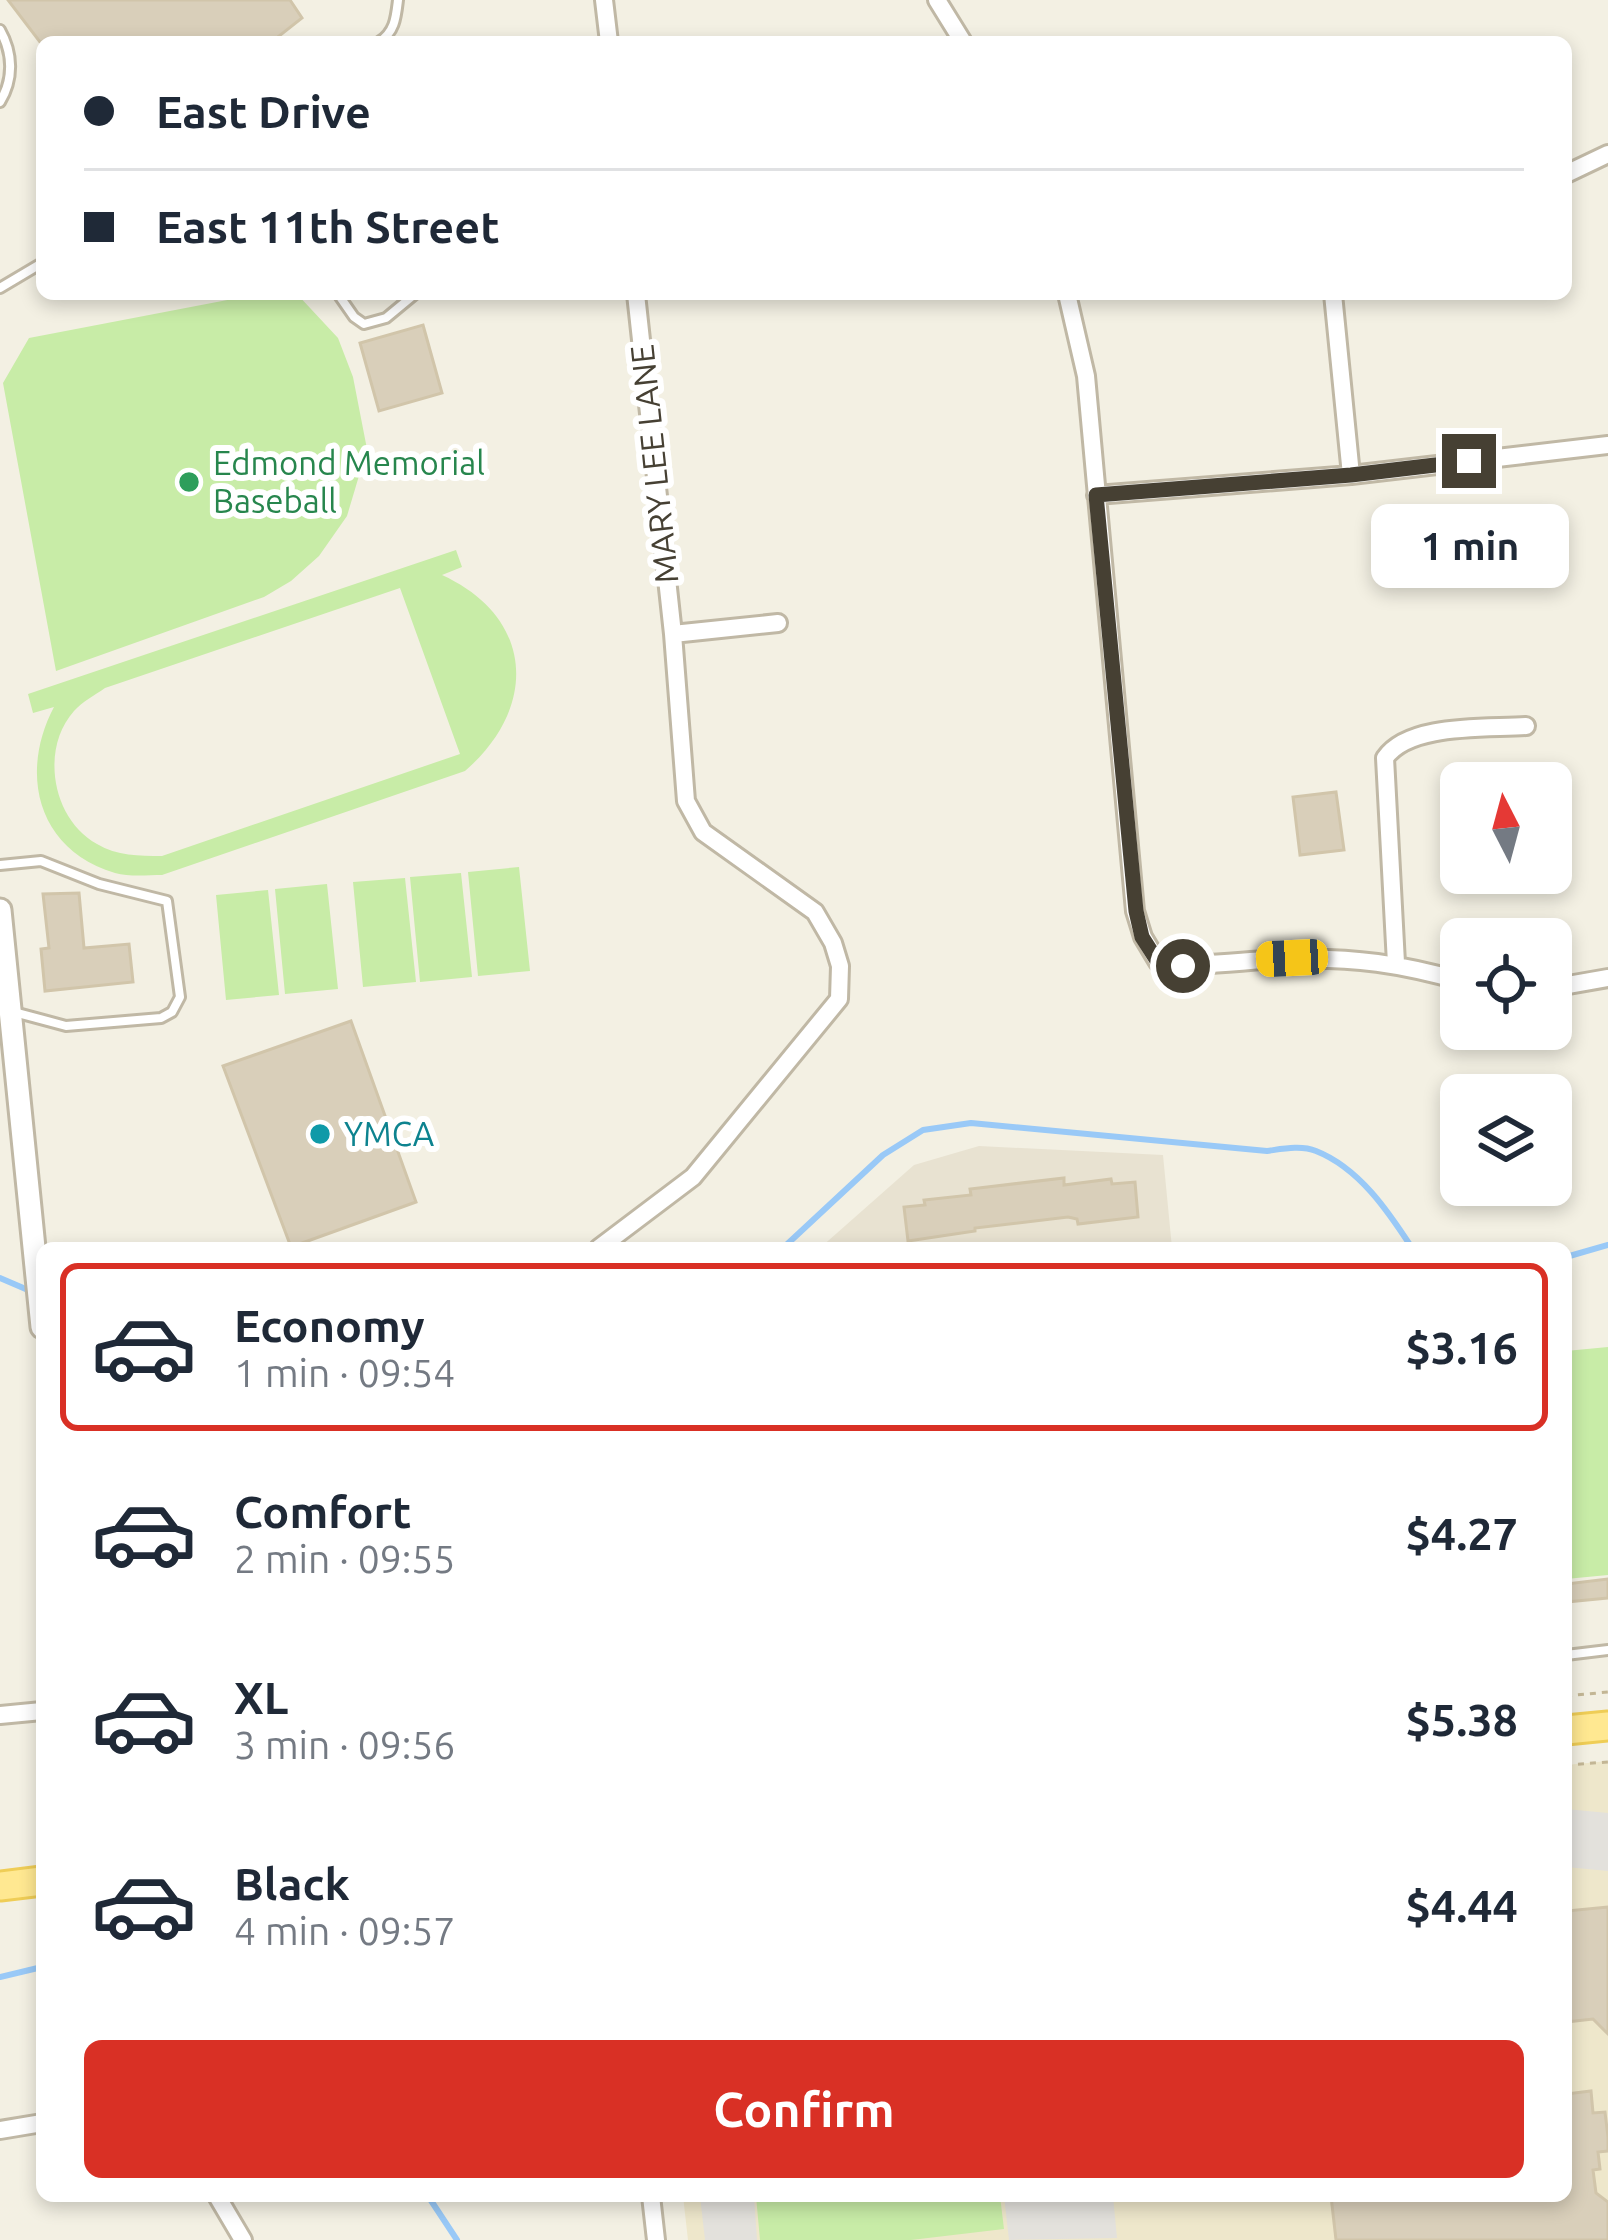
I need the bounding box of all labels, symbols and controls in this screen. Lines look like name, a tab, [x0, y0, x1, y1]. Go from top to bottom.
text: East Drive	[156, 86, 371, 137]
text: East 11th Street	[156, 201, 500, 252]
street label: MARY LEE LANE	[623, 343, 684, 585]
route end	[1442, 434, 1496, 488]
place label: Edmond Memorial Baseball	[213, 444, 485, 519]
marker: Edmond Memorial Baseball	[176, 469, 202, 495]
callout: 1 min	[1370, 503, 1568, 587]
text: 1 min	[1421, 524, 1519, 567]
north arrow	[1440, 762, 1572, 894]
map controls	[1440, 762, 1572, 1206]
button: locate	[1440, 918, 1572, 1050]
car	[1255, 938, 1329, 978]
route start	[1156, 939, 1210, 993]
button: layers	[1440, 1074, 1572, 1206]
place label: YMCA	[344, 1115, 435, 1152]
marker: YMCA	[307, 1121, 333, 1147]
icon: car	[90, 1293, 198, 1401]
text: Economy	[234, 1300, 425, 1351]
text: $3.16	[1405, 1322, 1518, 1373]
text: 1 min · 09:54	[234, 1351, 455, 1394]
icon: car	[90, 1479, 198, 1587]
text: Comfort	[234, 1486, 411, 1537]
text: $4.27	[1405, 1508, 1518, 1559]
text: 2 min · 09:55	[234, 1537, 455, 1580]
icon: car	[90, 1665, 198, 1773]
text: XL	[234, 1672, 288, 1723]
text: $5.38	[1405, 1694, 1518, 1745]
text: 3 min · 09:56	[234, 1723, 455, 1766]
icon: car	[90, 1851, 198, 1959]
text: Black	[234, 1858, 350, 1909]
text: $4.44	[1405, 1880, 1518, 1931]
text: 4 min · 09:57	[234, 1909, 455, 1952]
button: Confirm	[84, 2040, 1524, 2178]

